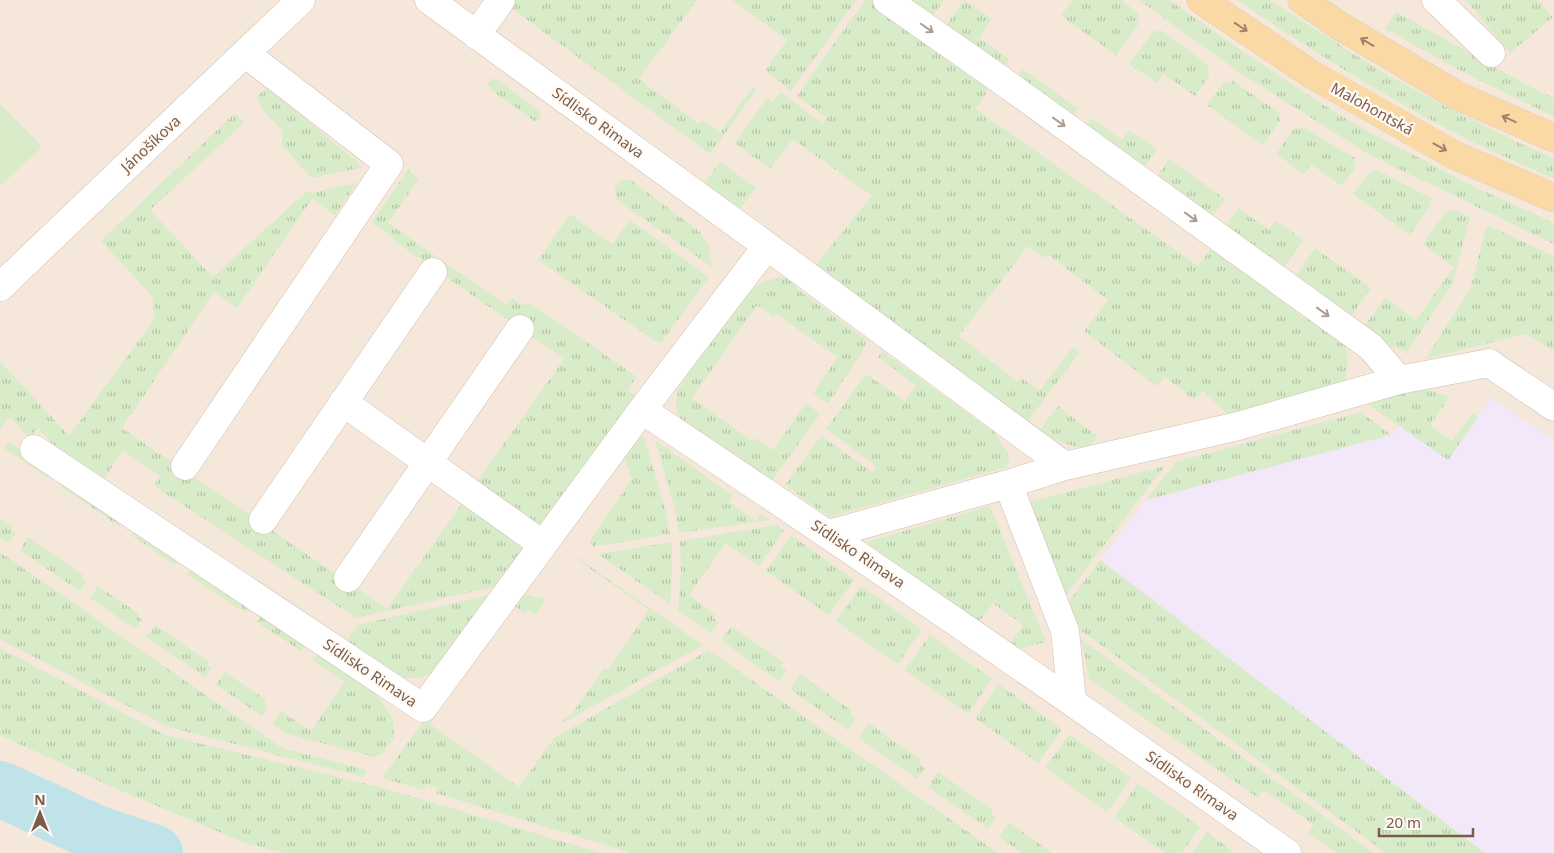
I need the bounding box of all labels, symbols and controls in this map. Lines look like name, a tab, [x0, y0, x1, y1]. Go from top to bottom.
one-way arrow	[1234, 22, 1248, 32]
one-way arrow	[920, 23, 934, 33]
one-way arrow	[1360, 36, 1374, 46]
street label: Malohontská	[1328, 77, 1417, 139]
street label: Sídlisko Rimava	[549, 82, 649, 162]
street label: Jánošíkova	[115, 110, 184, 177]
one-way arrow	[1502, 113, 1517, 123]
one-way arrow	[1052, 117, 1066, 127]
one-way arrow	[1433, 142, 1448, 152]
one-way arrow	[1184, 212, 1198, 222]
one-way arrow	[1316, 307, 1330, 317]
street label: Sídlisko Rimava	[808, 514, 909, 592]
street label: Sídlisko Rimava	[320, 633, 421, 711]
street label: Sídlisko Rimava	[1142, 746, 1243, 825]
north arrow	[15, 788, 65, 838]
text: N	[34, 790, 46, 809]
scale bar	[1379, 806, 1473, 838]
text: 20 m	[1386, 812, 1421, 832]

